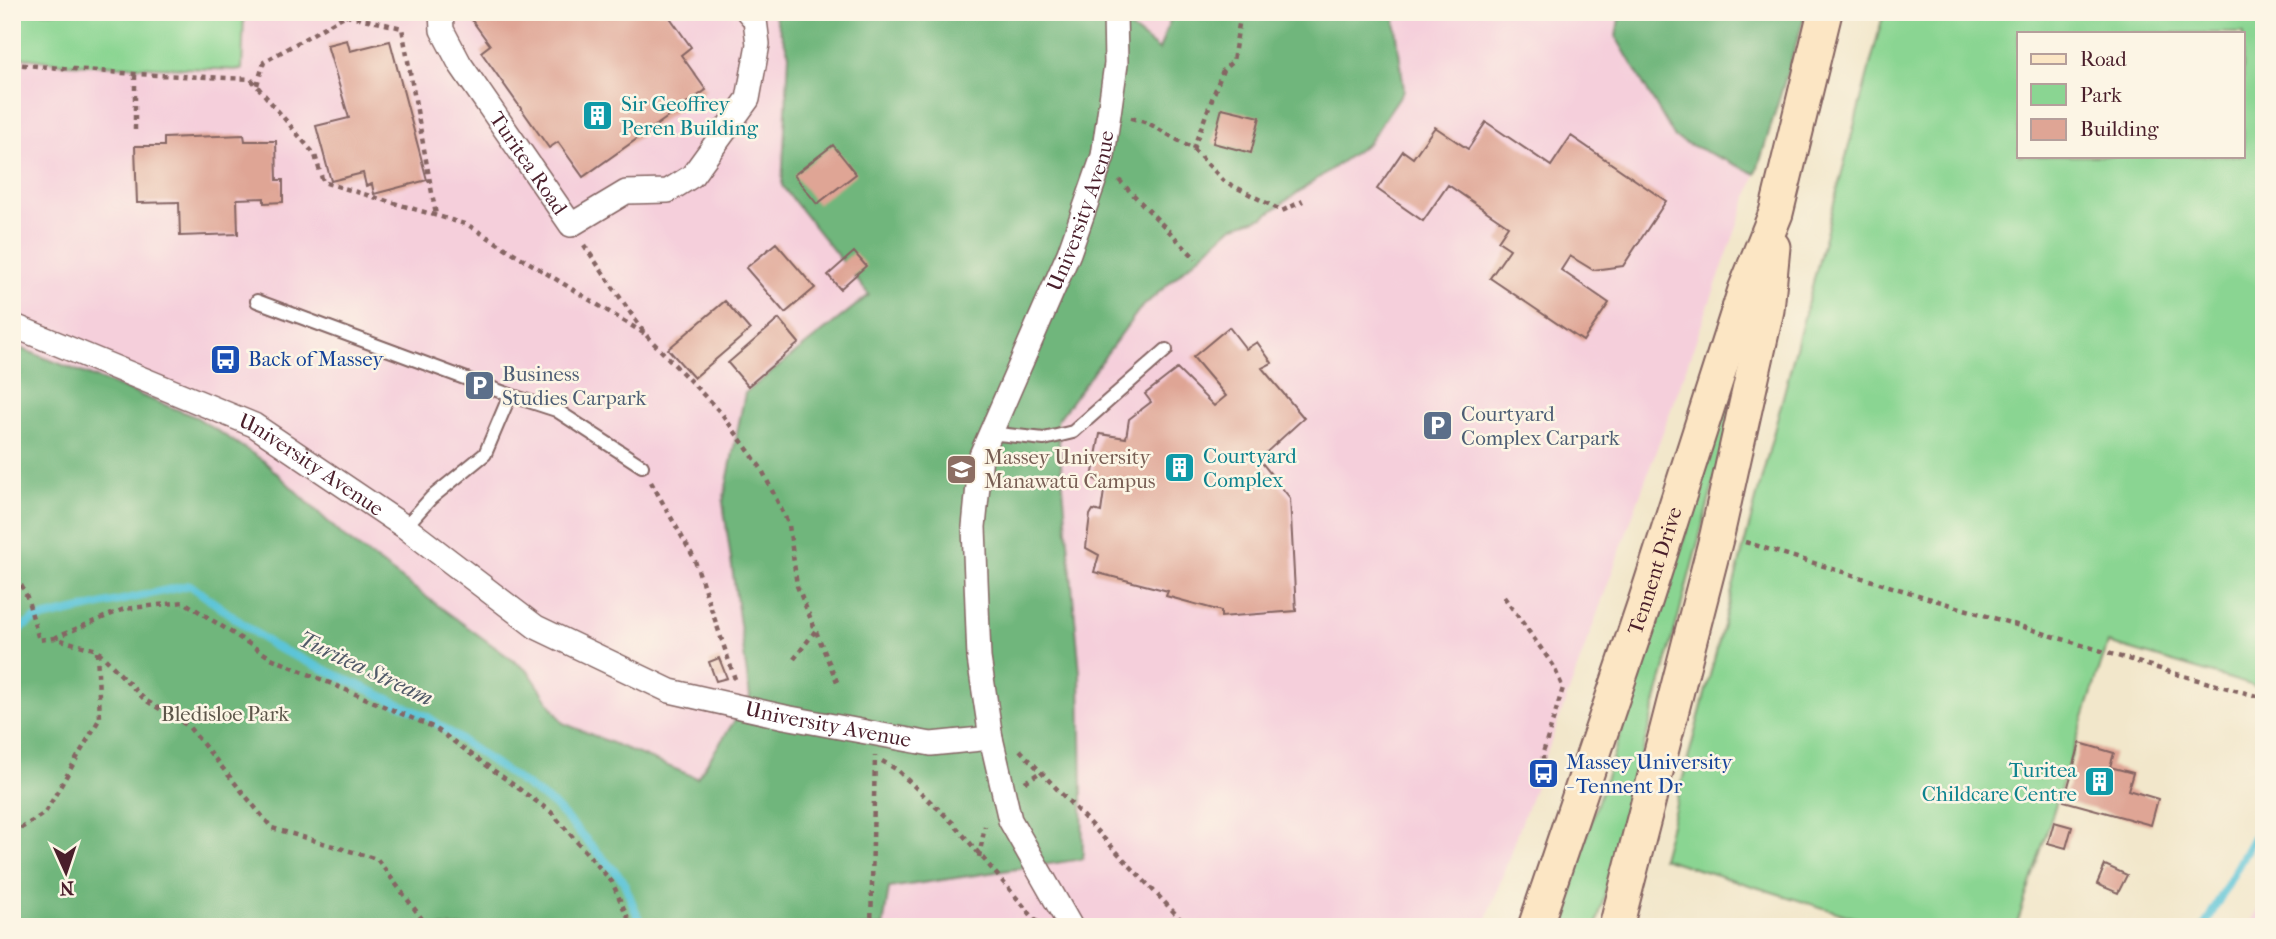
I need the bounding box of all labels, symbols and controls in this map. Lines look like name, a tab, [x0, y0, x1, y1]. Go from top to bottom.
legend	[2017, 32, 2244, 158]
text: Road	[2080, 47, 2127, 71]
text: Park	[2080, 83, 2122, 107]
place label: Sir Geoffrey Peren Building	[621, 92, 759, 140]
building icon: Sir Geoffrey Peren Building	[581, 99, 615, 133]
street label: Turitea Road	[485, 107, 573, 220]
text: Building	[2080, 117, 2159, 141]
street label: University Avenue	[1042, 129, 1118, 295]
bus stop icon: Back of Massey	[208, 342, 242, 376]
place label: Back of Massey	[248, 347, 384, 371]
place label: Business Studies Carpark	[502, 362, 646, 410]
parking icon: Business Studies Carpark	[462, 369, 496, 403]
place label: Courtyard Complex Carpark	[1461, 402, 1620, 450]
street label: University Avenue	[235, 408, 388, 521]
parking icon: Courtyard Complex Carpark	[1421, 409, 1455, 443]
place label: Courtyard Complex	[1203, 444, 1297, 492]
place label: Massey University Manawatū Campus	[984, 445, 1156, 493]
building icon: Courtyard Complex	[1163, 451, 1197, 485]
school or university icon: Massey University Manawatū Campus	[944, 452, 978, 486]
street label: Tennent Drive	[1623, 504, 1687, 638]
water label: Turitea Stream	[294, 626, 437, 711]
street label: University Avenue	[743, 696, 913, 752]
park label: Bledisloe Park	[161, 702, 289, 726]
place label: Massey University - Tennent Dr	[1566, 750, 1733, 798]
bus stop icon: Massey University - Tennent Dr	[1526, 757, 1560, 791]
place label: Turitea Childcare Centre	[1922, 758, 2077, 806]
building icon: Turitea Childcare Centre	[2083, 765, 2117, 799]
north arrow	[32, 838, 102, 908]
text: N	[58, 877, 75, 899]

